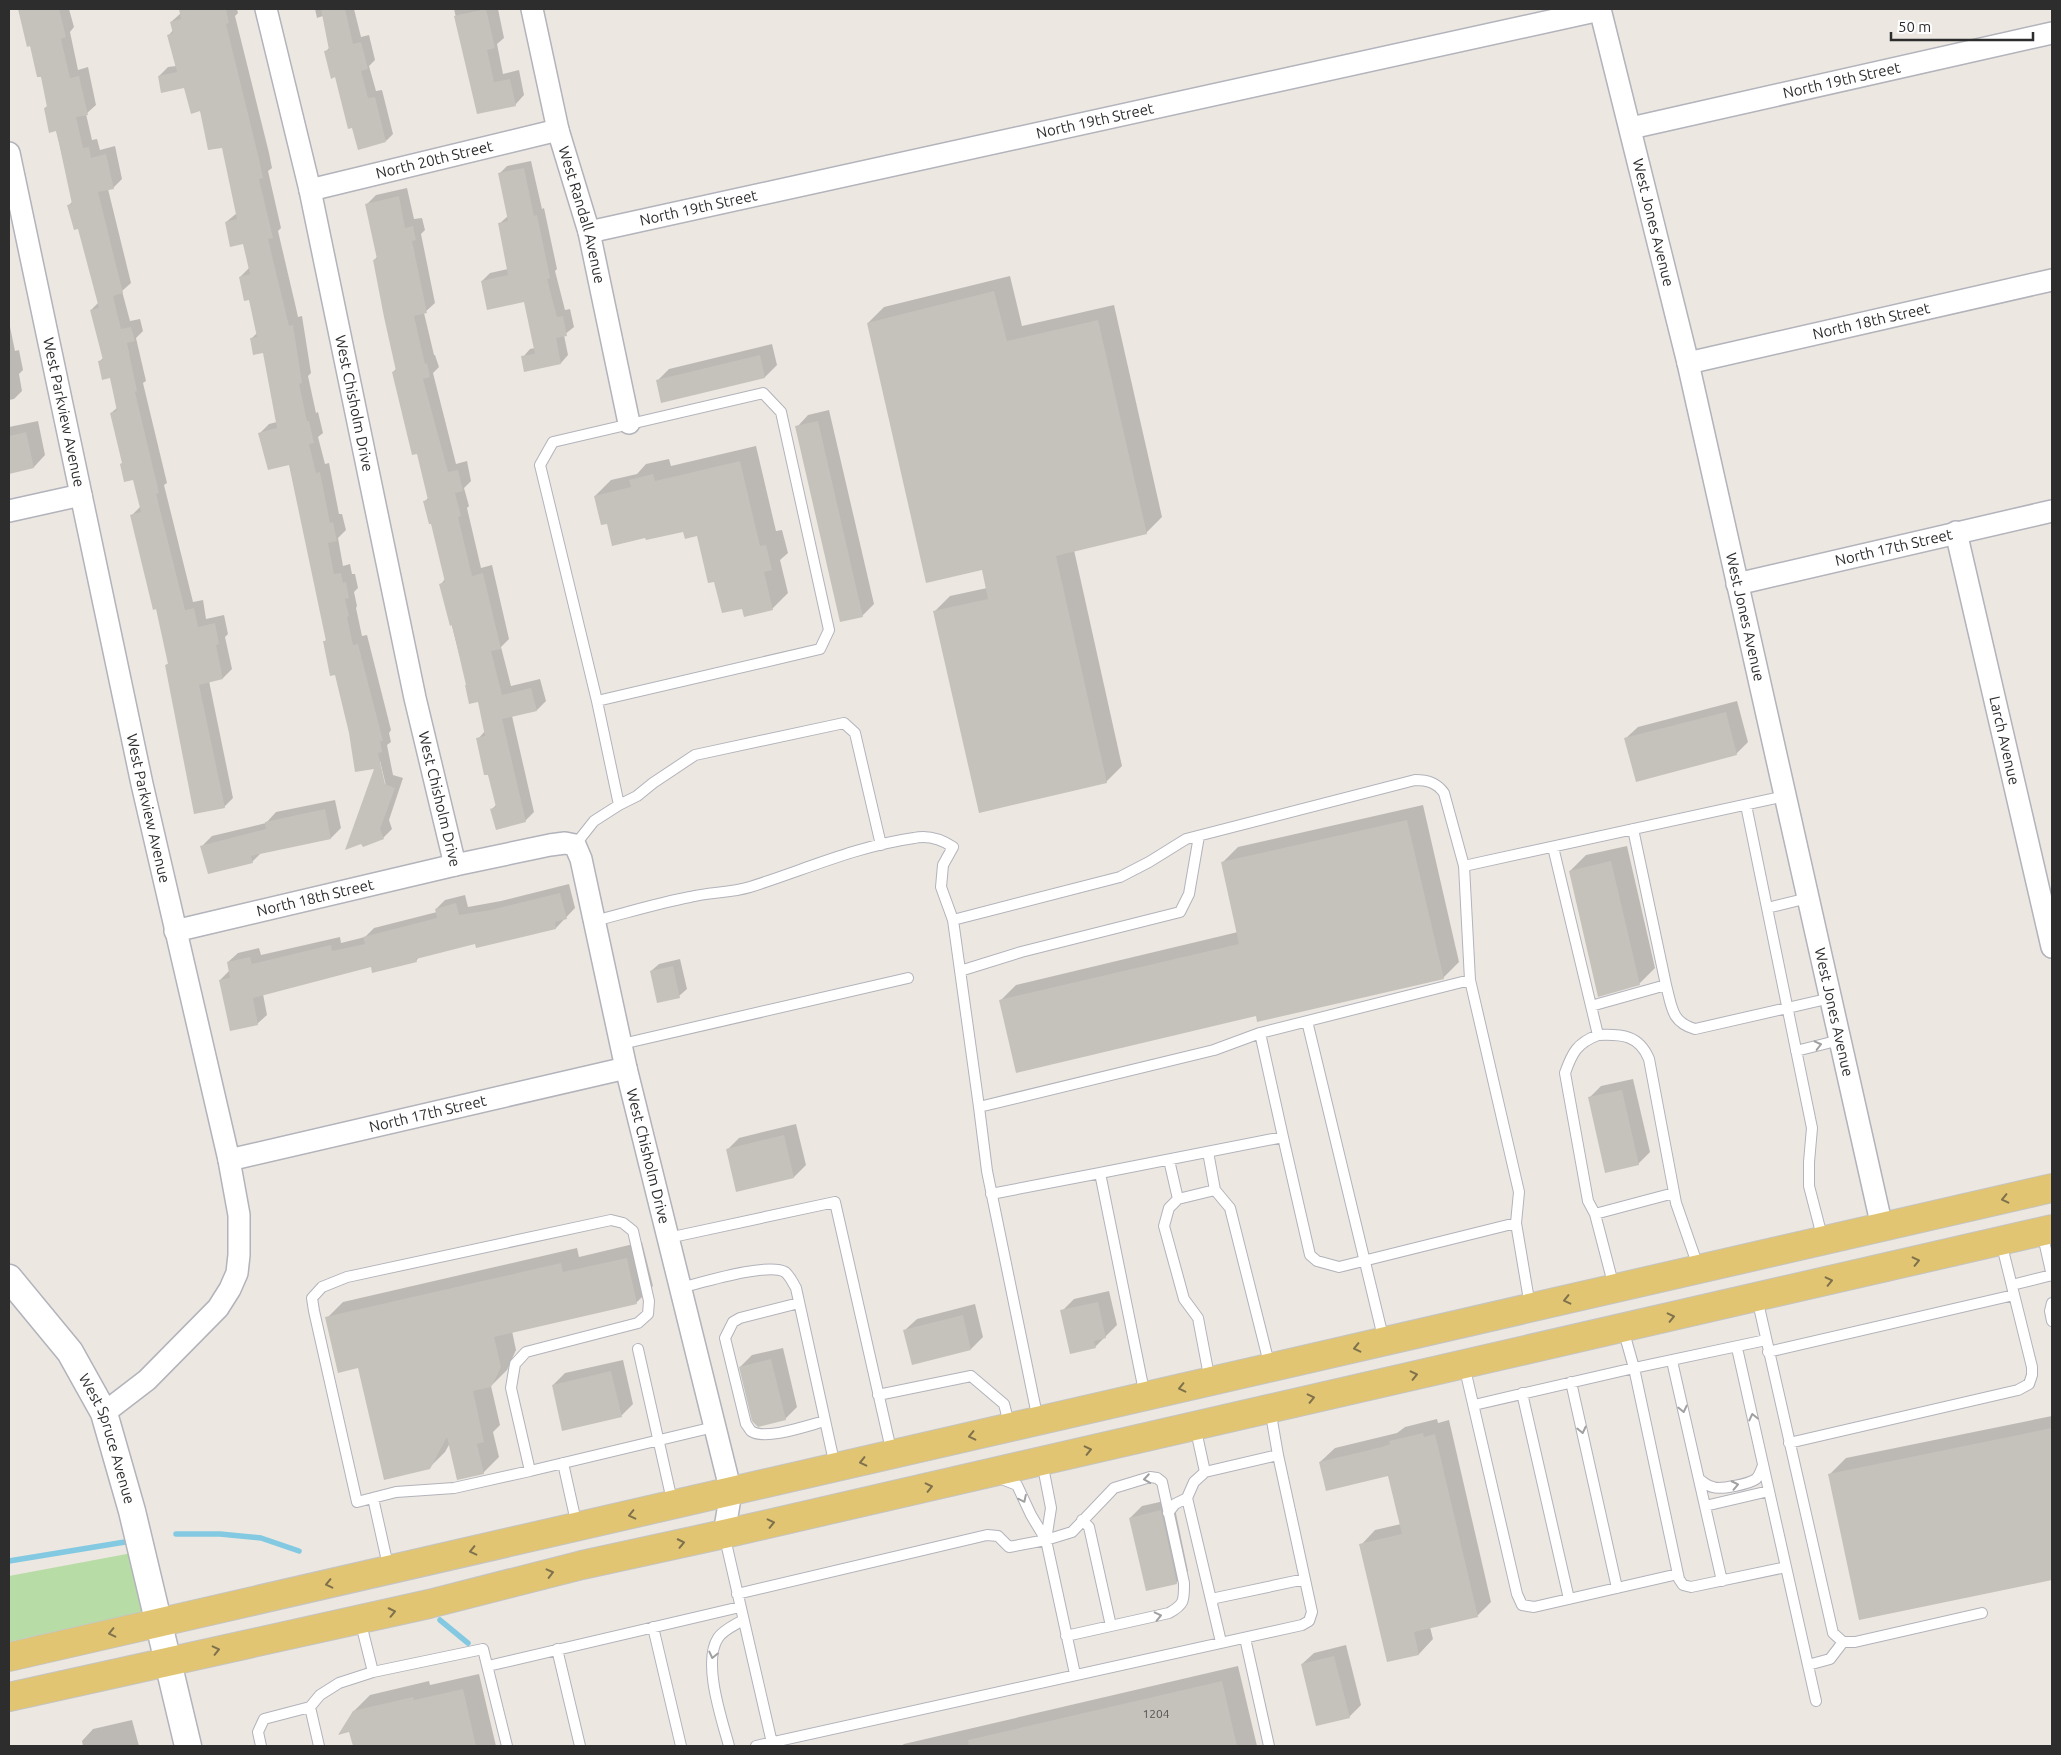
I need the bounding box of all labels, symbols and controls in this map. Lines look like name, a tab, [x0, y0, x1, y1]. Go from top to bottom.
scale bar	[1891, 10, 2034, 42]
text: 50 m	[1898, 18, 1931, 35]
street label: North 19th Street	[1781, 58, 1902, 101]
street label: North 19th Street	[1034, 99, 1155, 142]
street label: North 20th Street	[374, 137, 495, 182]
street label: West Randall Avenue	[555, 144, 609, 285]
street label: West Jones Avenue	[1629, 157, 1678, 288]
street label: North 19th Street	[638, 186, 759, 229]
street label: North 18th Street	[1811, 299, 1932, 342]
street label: West Chisholm Drive	[332, 333, 377, 473]
street label: West Parkview Avenue	[40, 336, 88, 489]
street label: North 17th Street	[1833, 525, 1954, 569]
street label: West Jones Avenue	[1723, 551, 1768, 683]
street label: Larch Avenue	[1986, 694, 2023, 786]
street label: West Chisholm Drive	[415, 729, 464, 869]
street label: West Parkview Avenue	[124, 732, 174, 885]
street label: North 18th Street	[255, 875, 375, 920]
street label: West Jones Avenue	[1812, 946, 1857, 1078]
one-way arrow	[1814, 1040, 1823, 1051]
street label: West Chisholm Drive	[623, 1087, 673, 1226]
street label: North 17th Street	[367, 1092, 488, 1135]
one-way arrow	[2000, 1193, 2009, 1204]
one-way arrow	[1911, 1256, 1920, 1267]
one-way arrow	[1825, 1276, 1833, 1286]
one-way arrow	[1562, 1294, 1571, 1305]
one-way arrow	[1666, 1312, 1675, 1323]
one-way arrow	[1353, 1342, 1362, 1353]
street label: West Spruce Avenue	[76, 1370, 139, 1506]
one-way arrow	[1410, 1370, 1419, 1381]
one-way arrow	[1177, 1382, 1186, 1393]
one-way arrow	[1307, 1394, 1315, 1404]
one-way arrow	[1677, 1404, 1688, 1413]
one-way arrow	[1748, 1412, 1758, 1421]
one-way arrow	[1576, 1425, 1587, 1434]
one-way arrow	[968, 1430, 977, 1441]
one-way arrow	[1083, 1445, 1092, 1456]
one-way arrow	[858, 1456, 867, 1467]
one-way arrow	[1142, 1473, 1150, 1484]
one-way arrow	[1731, 1480, 1739, 1491]
one-way arrow	[925, 1482, 934, 1493]
one-way arrow	[1017, 1493, 1027, 1502]
one-way arrow	[627, 1509, 636, 1520]
one-way arrow	[767, 1518, 776, 1529]
one-way arrow	[676, 1539, 685, 1549]
one-way arrow	[469, 1545, 478, 1556]
one-way arrow	[546, 1568, 554, 1579]
one-way arrow	[324, 1578, 333, 1589]
one-way arrow	[388, 1607, 397, 1618]
one-way arrow	[1154, 1611, 1163, 1621]
one-way arrow	[108, 1627, 116, 1638]
one-way arrow	[212, 1645, 221, 1656]
one-way arrow	[708, 1650, 719, 1659]
house number: 1204	[1142, 1707, 1170, 1720]

